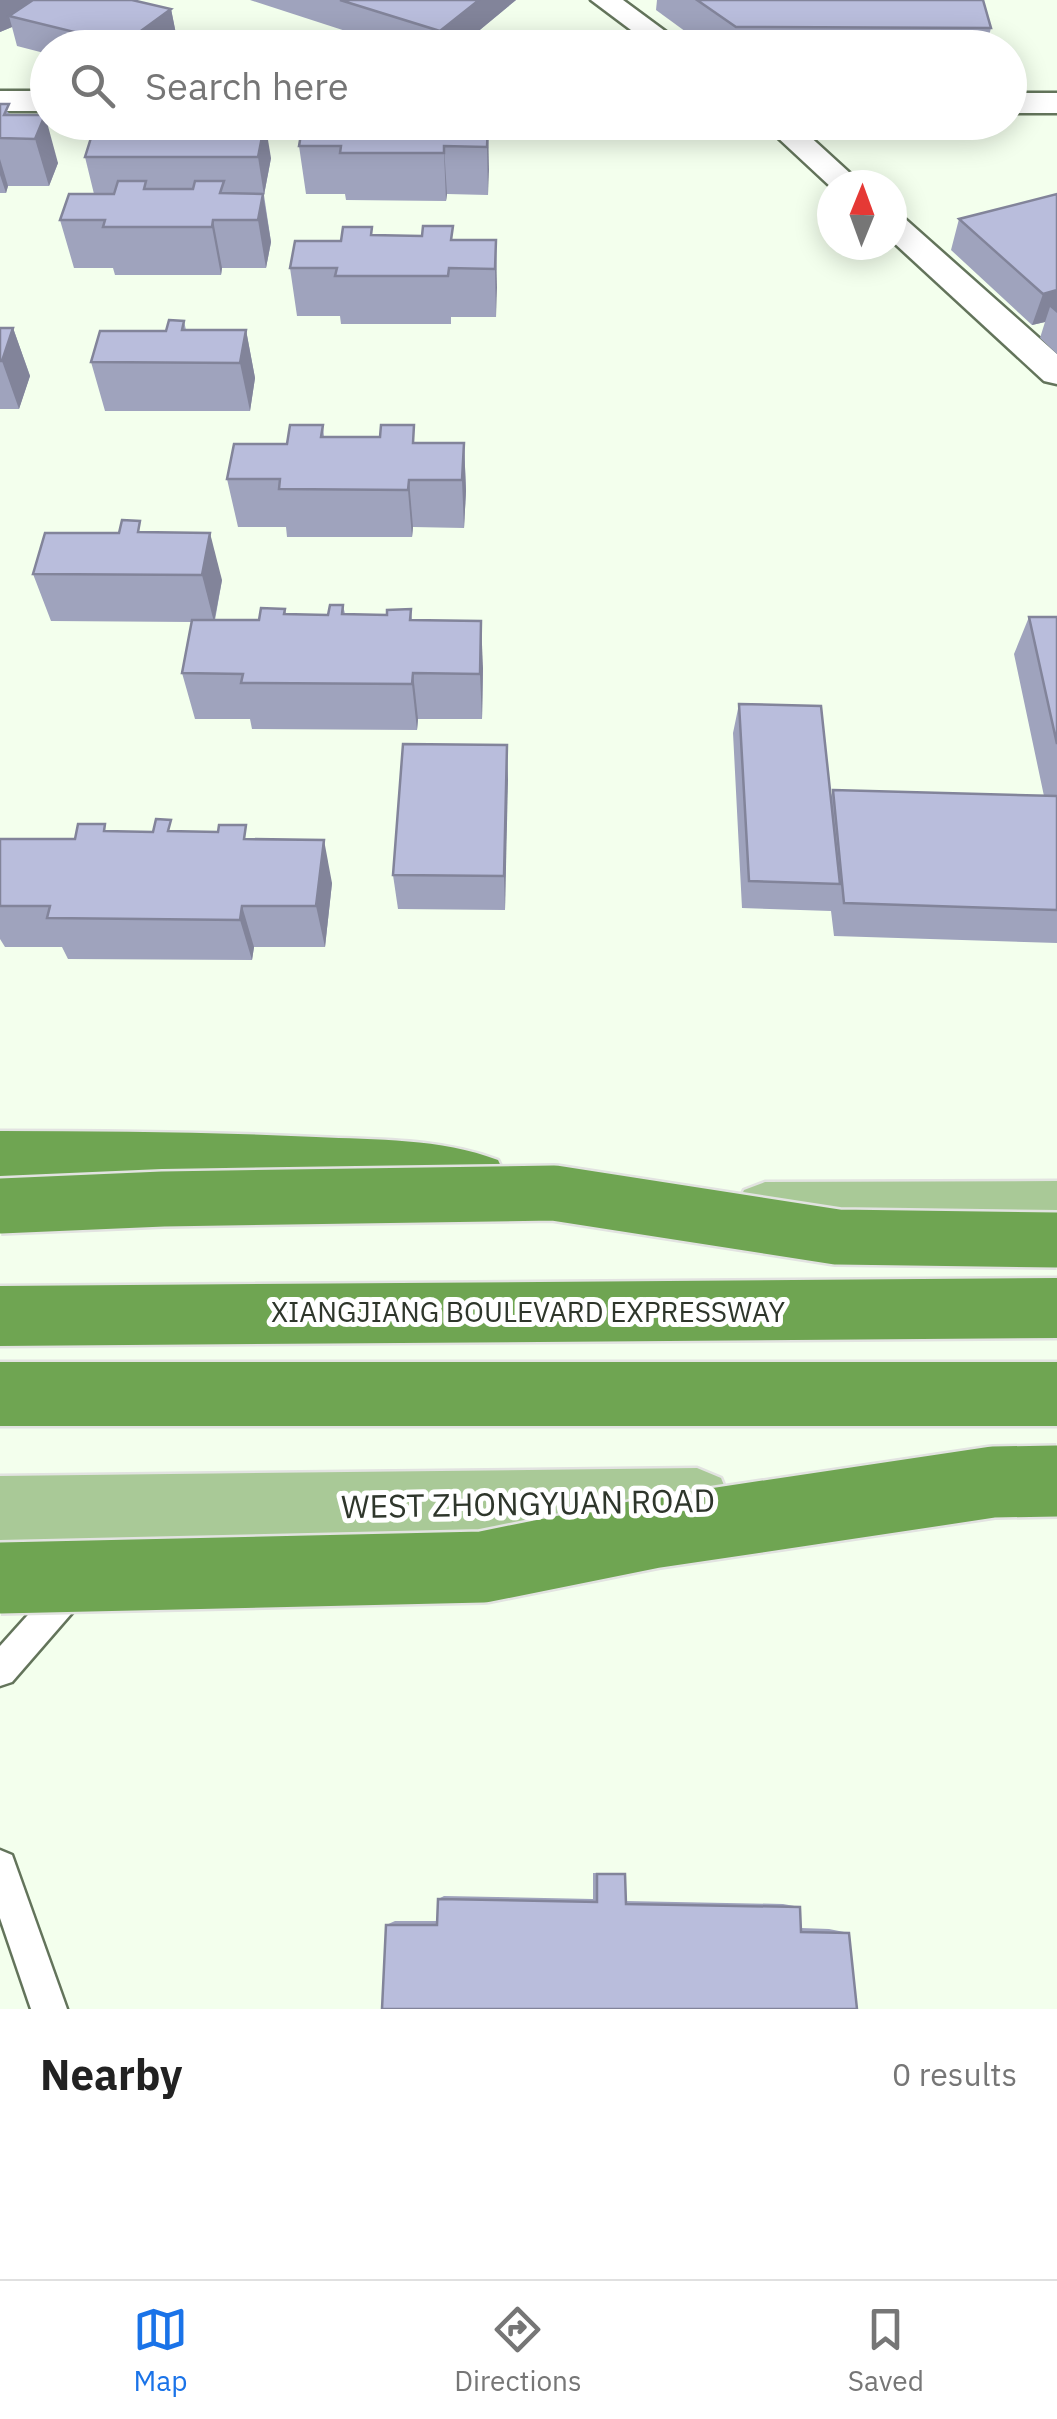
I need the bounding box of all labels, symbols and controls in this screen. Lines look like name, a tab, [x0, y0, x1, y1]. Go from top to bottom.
search box	[30, 30, 1027, 140]
icon: search	[65, 58, 120, 113]
text: Search here	[145, 61, 349, 110]
north arrow	[817, 170, 907, 260]
street label: XIANGJIANG BOULEVARD EXPRESSWAY	[271, 1293, 785, 1330]
street label: WEST ZHONGYUAN ROAD	[341, 1479, 715, 1527]
text: Nearby	[40, 2047, 182, 2102]
text: 0 results	[892, 2053, 1017, 2095]
tab: Map	[133, 2302, 188, 2399]
tab: Directions	[454, 2302, 582, 2399]
tab: Saved	[848, 2302, 924, 2399]

